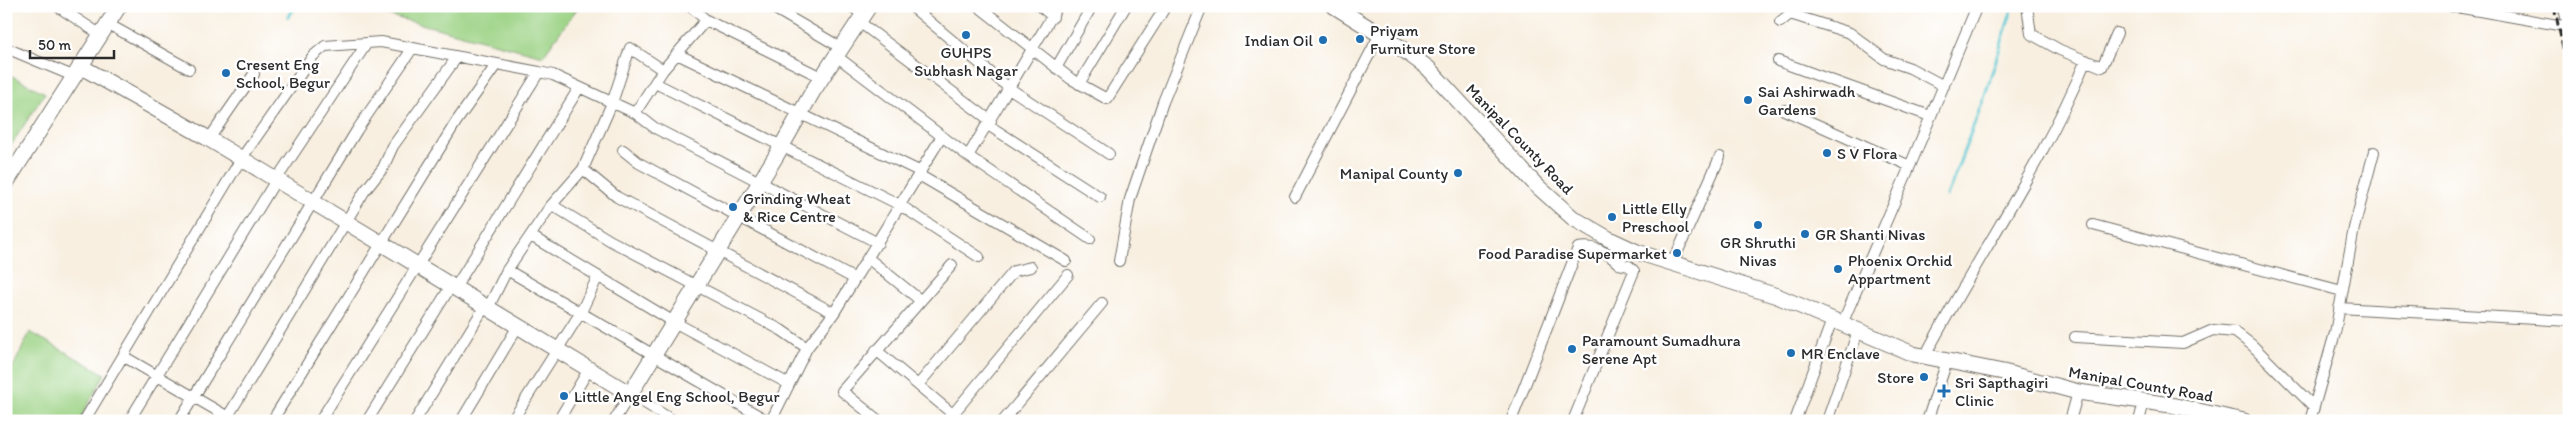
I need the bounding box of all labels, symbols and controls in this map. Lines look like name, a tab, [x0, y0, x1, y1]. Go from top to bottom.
place label: Priyam Furniture Store	[1370, 21, 1476, 58]
scale bar	[30, 28, 114, 60]
marker: GUHPS Subhash Nagar	[960, 29, 972, 41]
place label: Indian Oil	[1245, 31, 1313, 50]
marker: Priyam Furniture Store	[1354, 33, 1366, 45]
marker: Indian Oil	[1317, 34, 1329, 46]
text: 50 m	[38, 36, 71, 54]
place label: GUHPS Subhash Nagar	[914, 43, 1018, 80]
place label: Cresent Eng School, Begur	[236, 55, 330, 92]
marker: Cresent Eng School, Begur	[220, 67, 232, 79]
street label: Manipal County Road	[1462, 80, 1578, 198]
place label: Sai Ashirwadh Gardens	[1758, 82, 1856, 119]
marker: Sai Ashirwadh Gardens	[1742, 94, 1754, 106]
place label: S V Flora	[1837, 144, 1897, 163]
marker: S V Flora	[1821, 147, 1833, 159]
place label: Manipal County	[1340, 164, 1448, 183]
marker: Manipal County	[1452, 167, 1464, 179]
place label: Grinding Wheat & Rice Centre	[743, 189, 851, 226]
place label: Little Elly Preschool	[1622, 199, 1690, 236]
marker: Grinding Wheat & Rice Centre	[727, 201, 739, 213]
marker: Little Elly Preschool	[1606, 211, 1618, 223]
marker: GR Shruthi Nivas	[1752, 219, 1764, 231]
place label: GR Shanti Nivas	[1815, 225, 1925, 244]
marker: GR Shanti Nivas	[1799, 228, 1811, 240]
place label: GR Shruthi Nivas	[1720, 233, 1796, 270]
place label: Food Paradise Supermarket	[1478, 244, 1667, 263]
marker: Food Paradise Supermarket	[1671, 247, 1683, 259]
place label: Phoenix Orchid Appartment	[1848, 251, 1952, 288]
marker: Phoenix Orchid Appartment	[1832, 263, 1844, 275]
place label: Paramount Sumadhura Serene Apt	[1582, 331, 1741, 368]
marker: Paramount Sumadhura Serene Apt	[1566, 343, 1578, 355]
place label: MR Enclave	[1801, 344, 1880, 363]
marker: MR Enclave	[1785, 347, 1797, 359]
street label: Manipal County Road	[2067, 362, 2215, 406]
place label: Store	[1877, 368, 1914, 387]
marker: Store	[1918, 371, 1930, 383]
place label: Sri Sapthagiri Clinic	[1955, 373, 2048, 410]
marker: Sri Sapthagiri Clinic	[1937, 384, 1951, 398]
place label: Little Angel Eng School, Begur	[574, 387, 779, 406]
marker: Little Angel Eng School, Begur	[558, 390, 570, 402]

